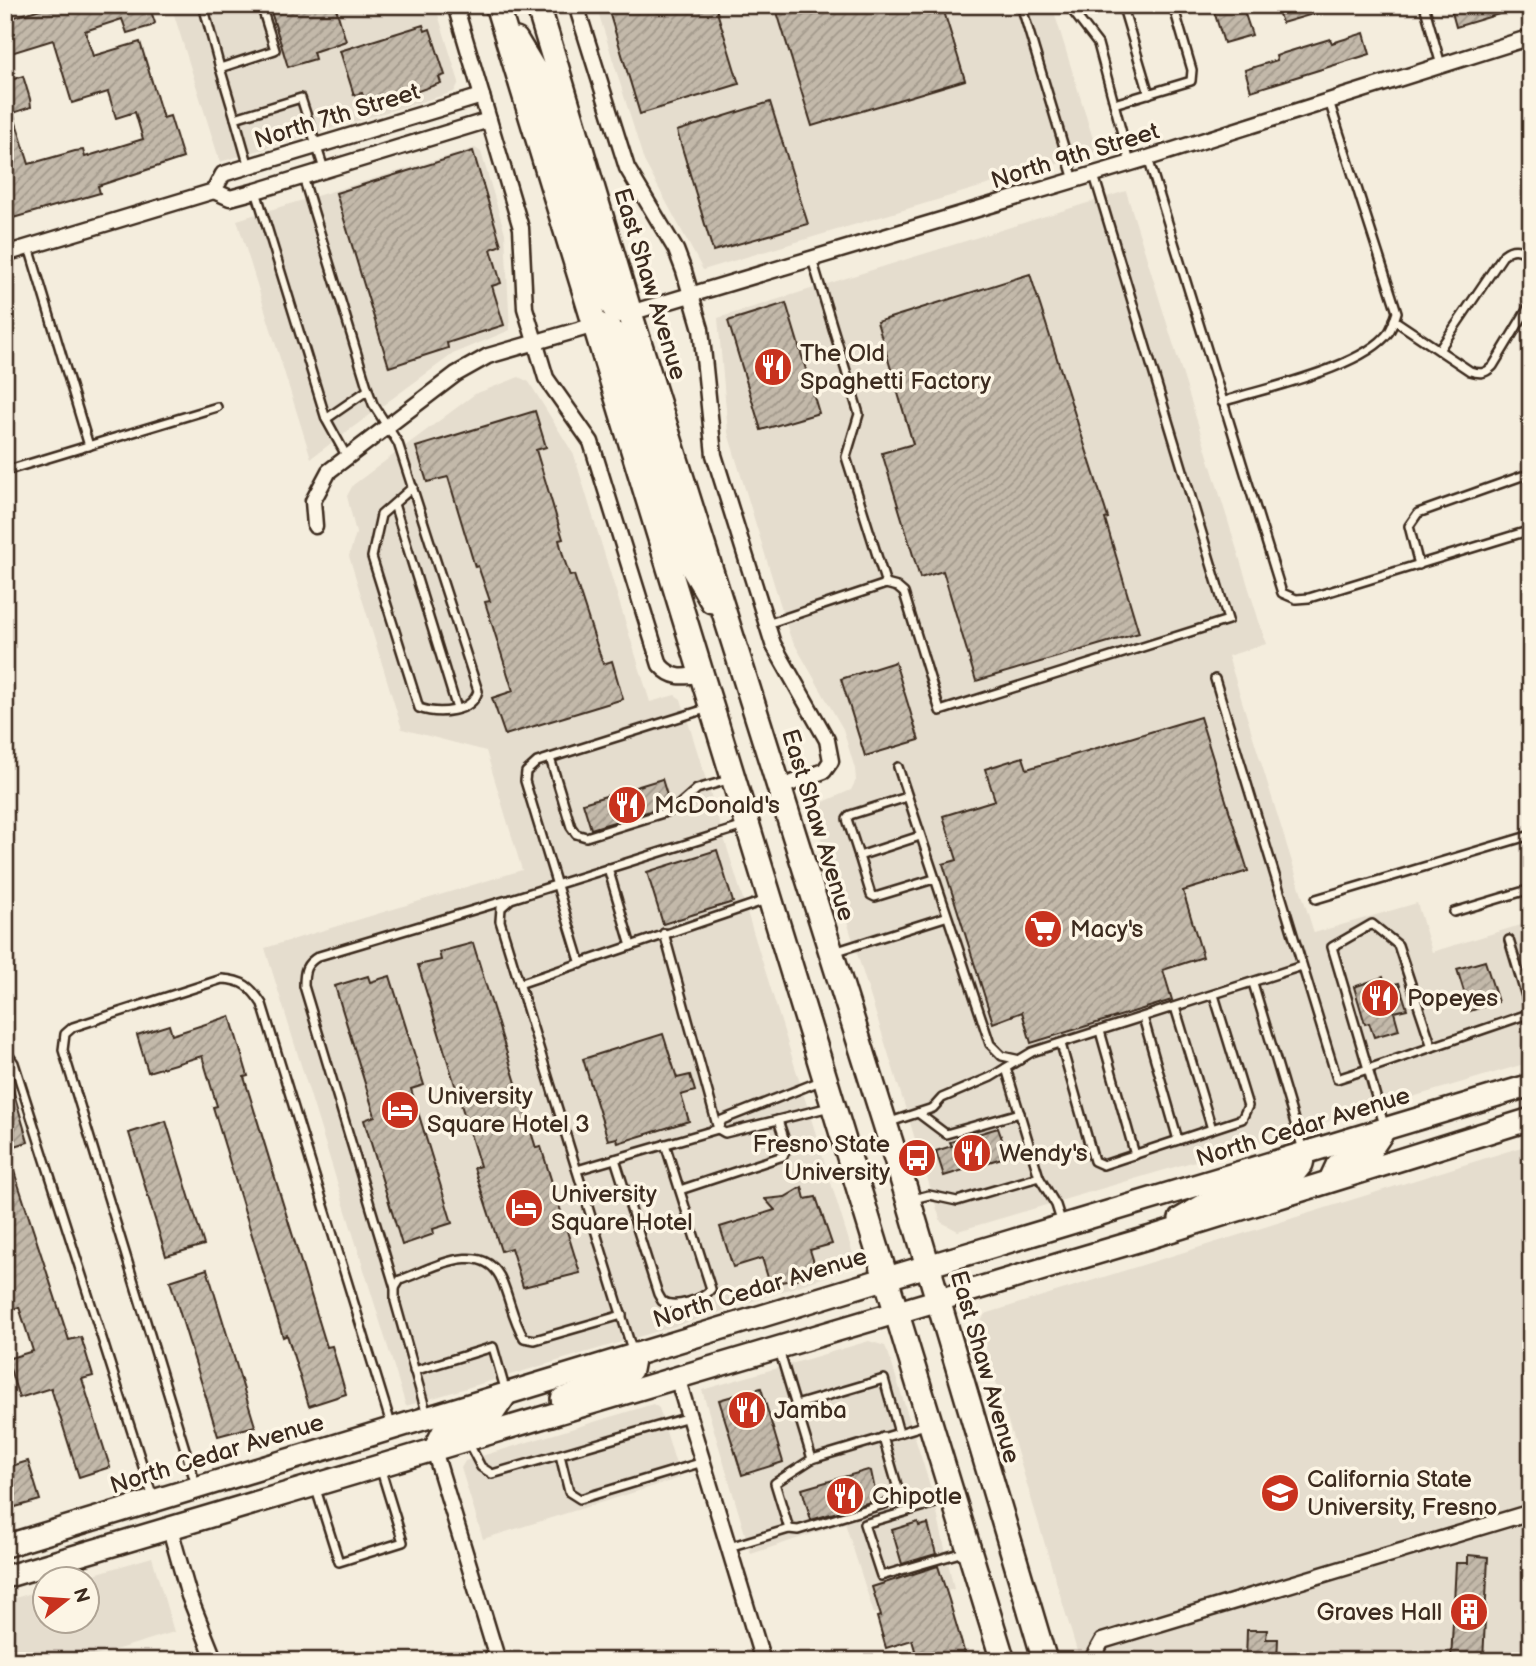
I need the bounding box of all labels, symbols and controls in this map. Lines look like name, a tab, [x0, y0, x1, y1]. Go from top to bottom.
street label: North 7th Street	[251, 77, 424, 155]
street label: North 9th Street	[987, 116, 1163, 195]
street label: East Shaw Avenue	[607, 185, 693, 383]
place label: The Old Spaghetti Factory	[800, 339, 991, 396]
restaurant icon: The Old Spaghetti Factory	[752, 346, 794, 388]
street label: East Shaw Avenue	[775, 726, 861, 924]
restaurant icon: McDonald's	[606, 784, 648, 826]
place label: McDonald's	[654, 791, 780, 820]
supermarket icon: Macy's	[1022, 908, 1064, 950]
place label: Macy's	[1070, 915, 1144, 944]
restaurant icon: Popeyes	[1359, 977, 1401, 1019]
place label: Popeyes	[1407, 984, 1498, 1013]
street label: North Cedar Avenue	[1193, 1081, 1413, 1173]
place label: University Square Hotel 3	[427, 1082, 590, 1139]
hotel icon: University Square Hotel 3	[379, 1089, 421, 1131]
place label: Fresno State University	[753, 1130, 890, 1187]
restaurant icon: Wendy's	[951, 1132, 993, 1174]
bus stop icon: Fresno State University	[896, 1137, 938, 1179]
place label: Wendy's	[999, 1139, 1088, 1168]
place label: University Square Hotel	[551, 1180, 693, 1237]
hotel icon: University Square Hotel	[503, 1187, 545, 1229]
street label: North Cedar Avenue	[650, 1242, 870, 1334]
street label: East Shaw Avenue	[944, 1267, 1026, 1467]
restaurant icon: Jamba	[726, 1389, 768, 1431]
place label: Jamba	[774, 1396, 847, 1425]
street label: North Cedar Avenue	[107, 1408, 327, 1500]
place label: California State University, Fresno	[1307, 1465, 1497, 1522]
school or university icon: California State University, Fresno	[1259, 1472, 1301, 1514]
restaurant icon: Chipotle	[824, 1475, 866, 1517]
place label: Chipotle	[872, 1482, 962, 1511]
north arrow	[32, 1564, 102, 1634]
text: N	[68, 1585, 94, 1606]
building icon: Graves Hall	[1448, 1591, 1490, 1633]
place label: Graves Hall	[1317, 1598, 1442, 1627]

